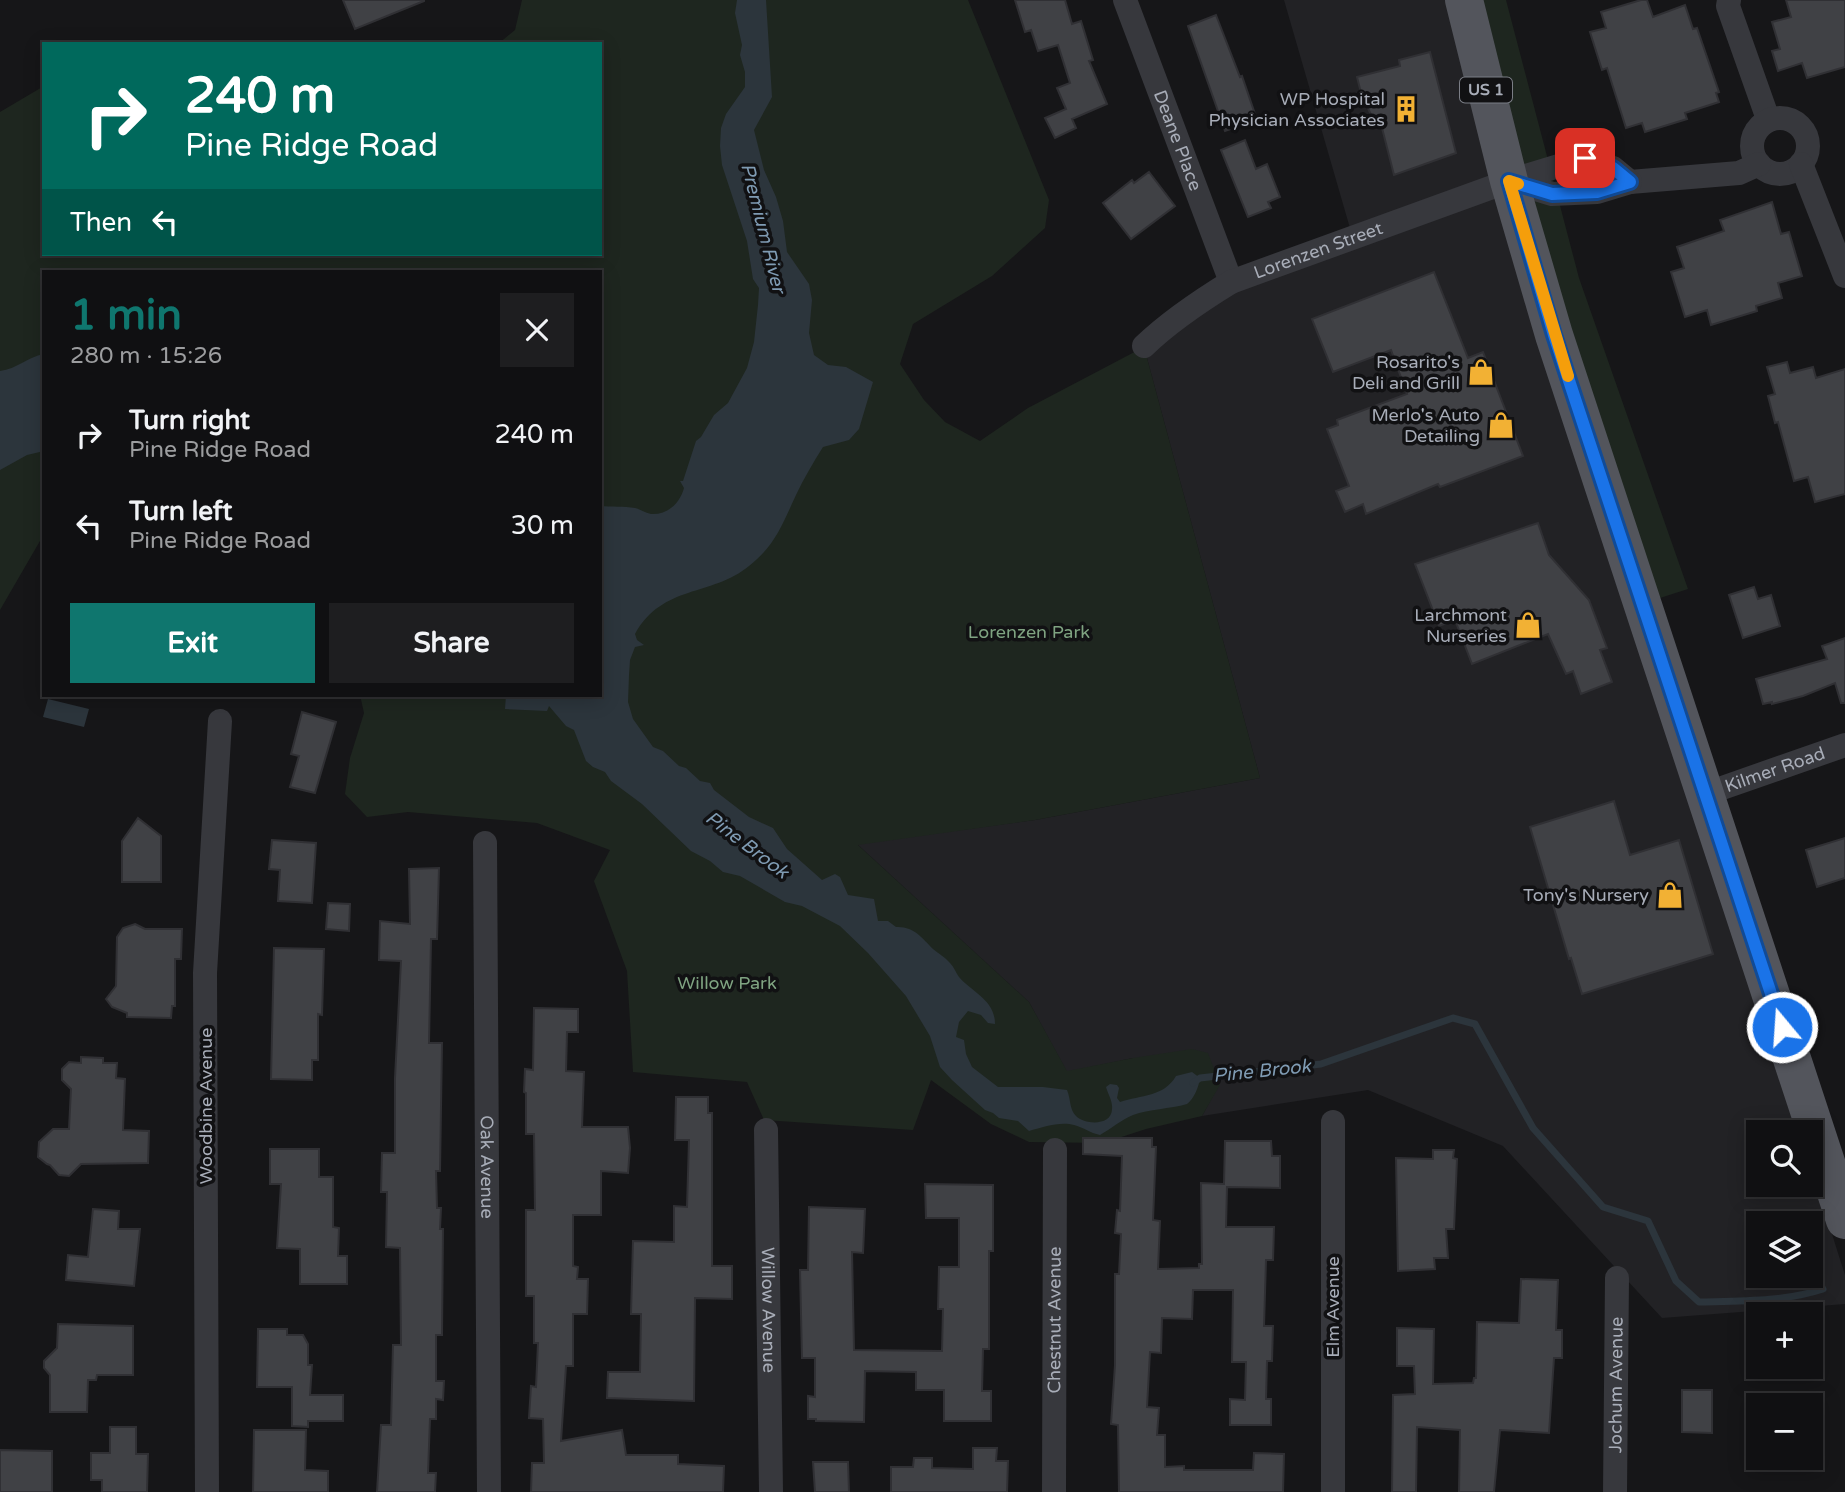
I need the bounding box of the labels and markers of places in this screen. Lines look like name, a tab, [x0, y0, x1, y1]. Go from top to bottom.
place label: WP Hospital Physician Associates	[1208, 88, 1385, 131]
building icon: WP Hospital Physician Associates	[1391, 94, 1421, 124]
pin	[1555, 128, 1615, 188]
place label: Rosarito's Deli and Grill	[1352, 351, 1460, 394]
shop icon: Rosarito's Deli and Grill	[1466, 357, 1496, 387]
place label: Merlo's Auto Detailing	[1371, 404, 1480, 447]
shop icon: Merlo's Auto Detailing	[1486, 410, 1516, 440]
place label: Larchmont Nurseries	[1414, 604, 1507, 647]
shop icon: Larchmont Nurseries	[1513, 610, 1543, 640]
shop icon: Tony's Nursery	[1655, 880, 1685, 910]
place label: Tony's Nursery	[1523, 884, 1649, 906]

